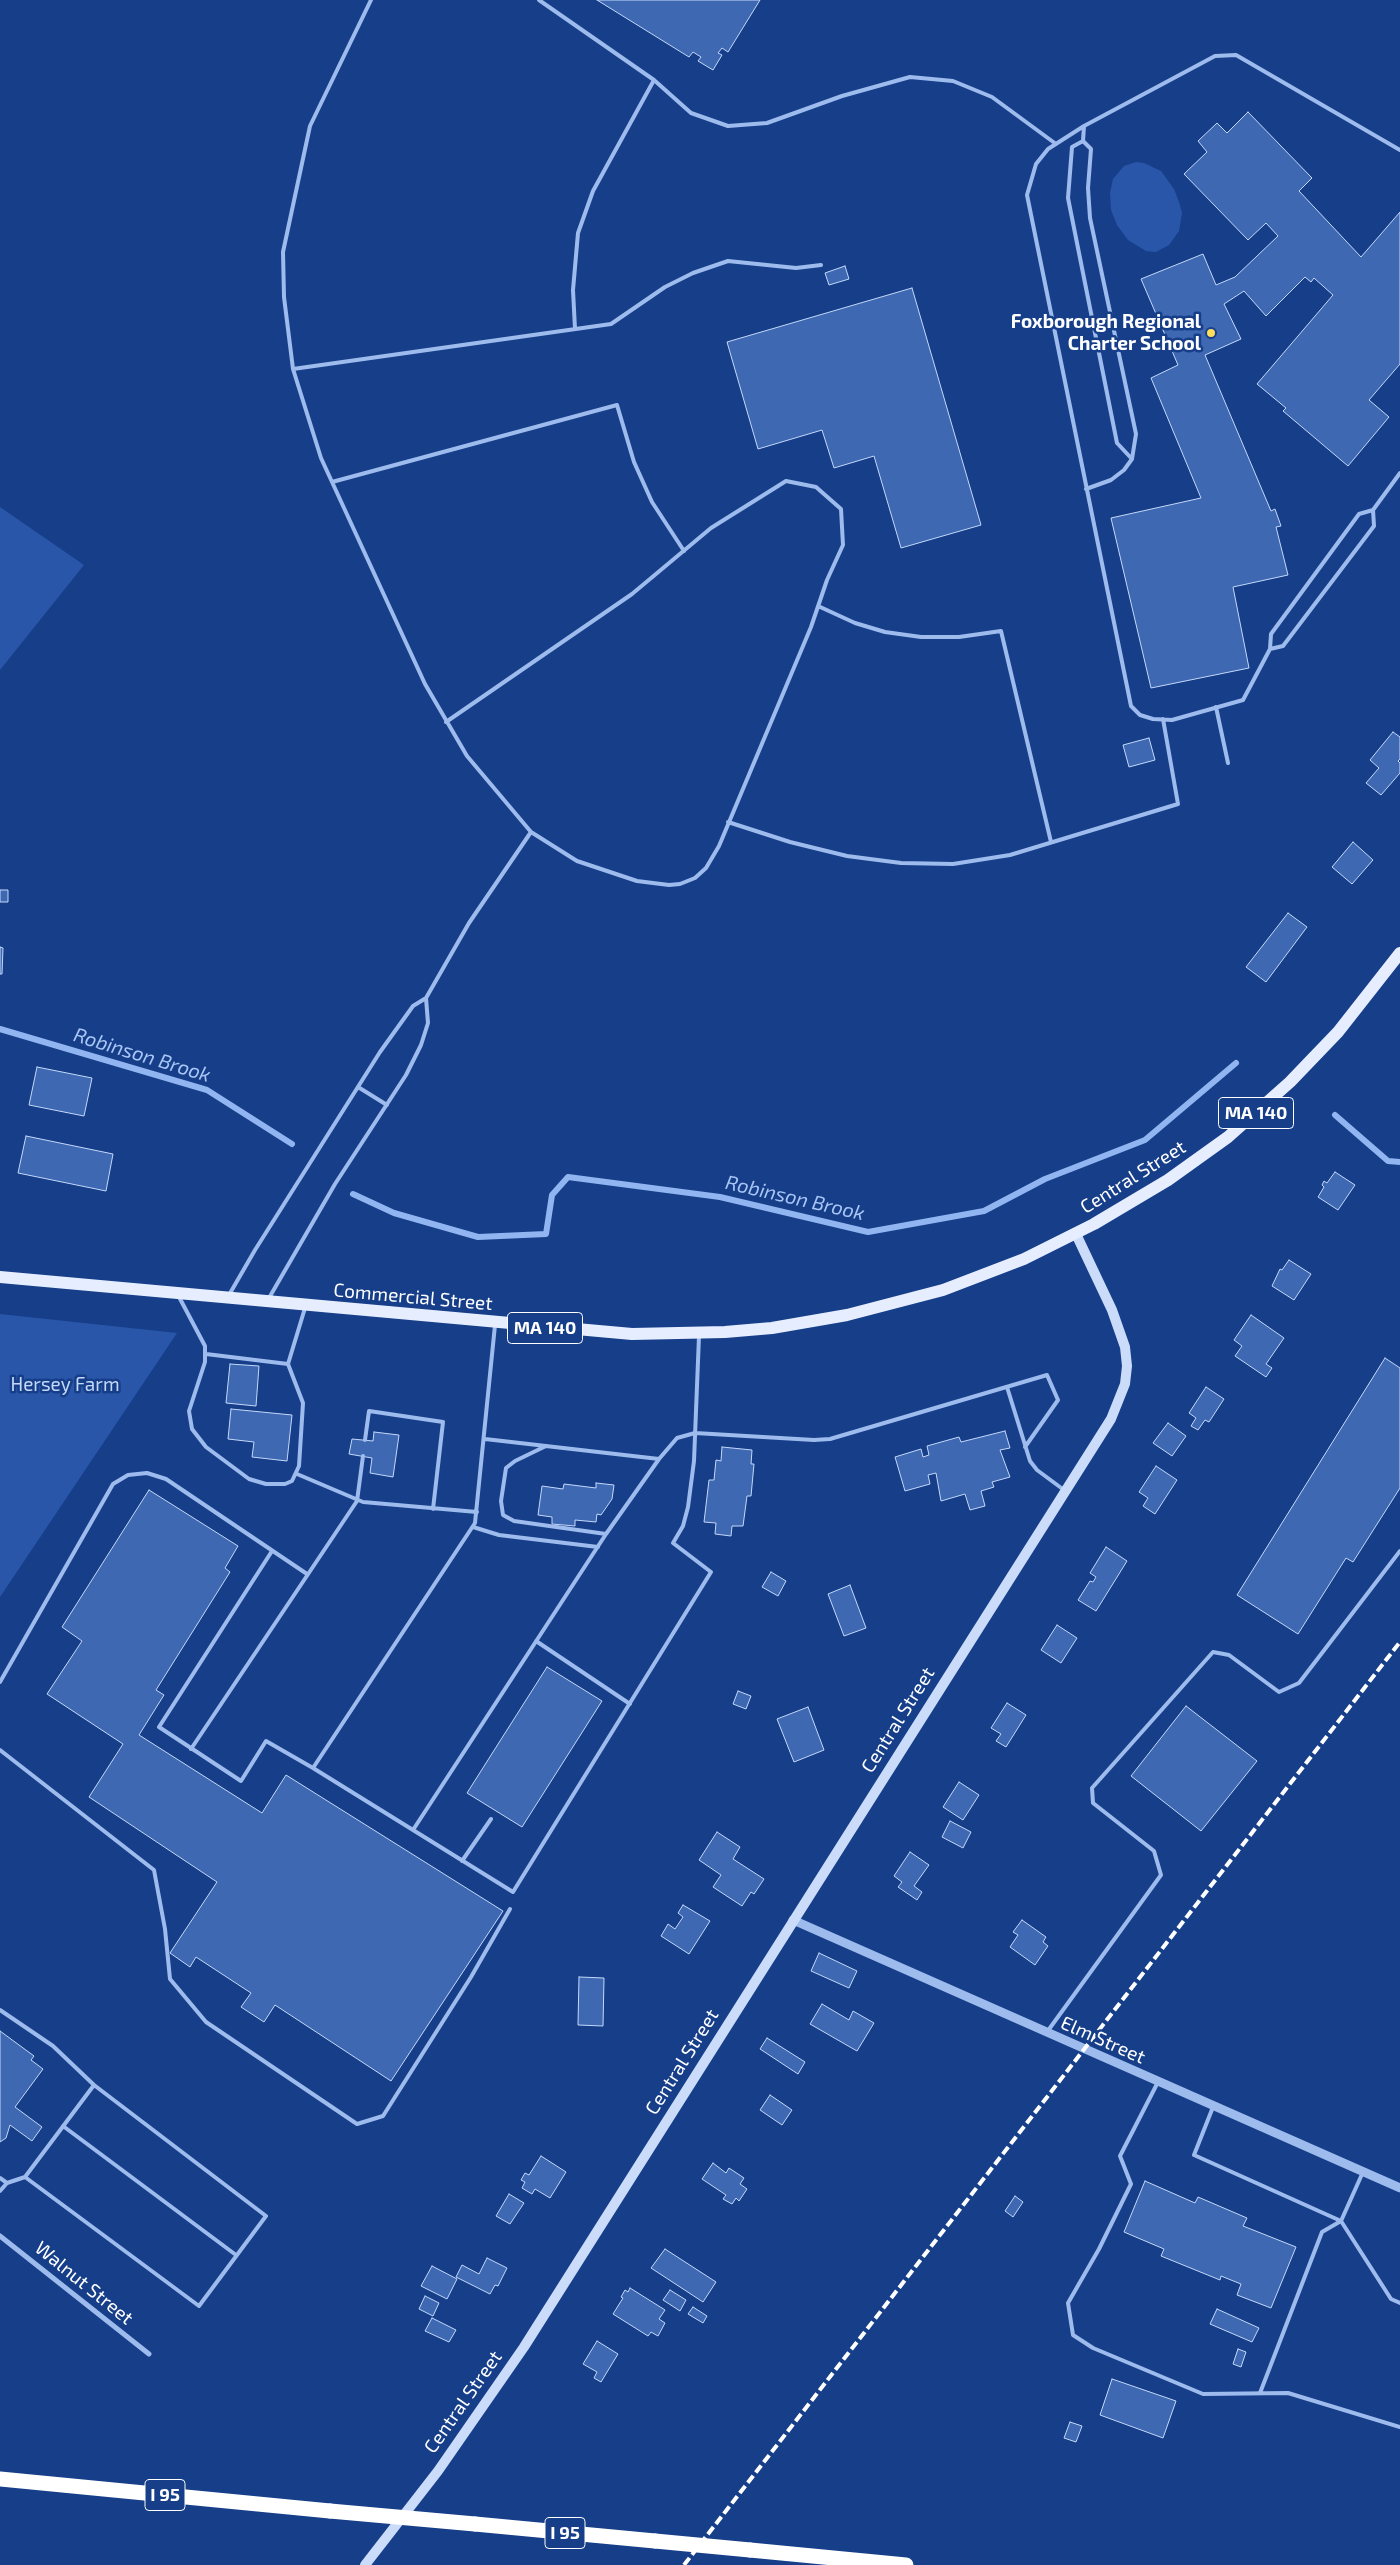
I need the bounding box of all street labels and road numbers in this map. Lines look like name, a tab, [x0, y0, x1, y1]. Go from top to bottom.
road number: MA 140	[1218, 1098, 1294, 1128]
street label: Central Street	[1076, 1136, 1190, 1218]
street label: Commercial Street	[333, 1279, 493, 1315]
road number: MA 140	[508, 1312, 582, 1344]
street label: Central Street	[857, 1663, 939, 1777]
street label: Central Street	[641, 2005, 723, 2119]
street label: Elm Street	[1057, 2011, 1149, 2069]
street label: Walnut Street	[30, 2236, 138, 2330]
street label: Central Street	[419, 2346, 507, 2458]
road number: I 95	[145, 2480, 185, 2510]
road number: I 95	[545, 2518, 585, 2548]

